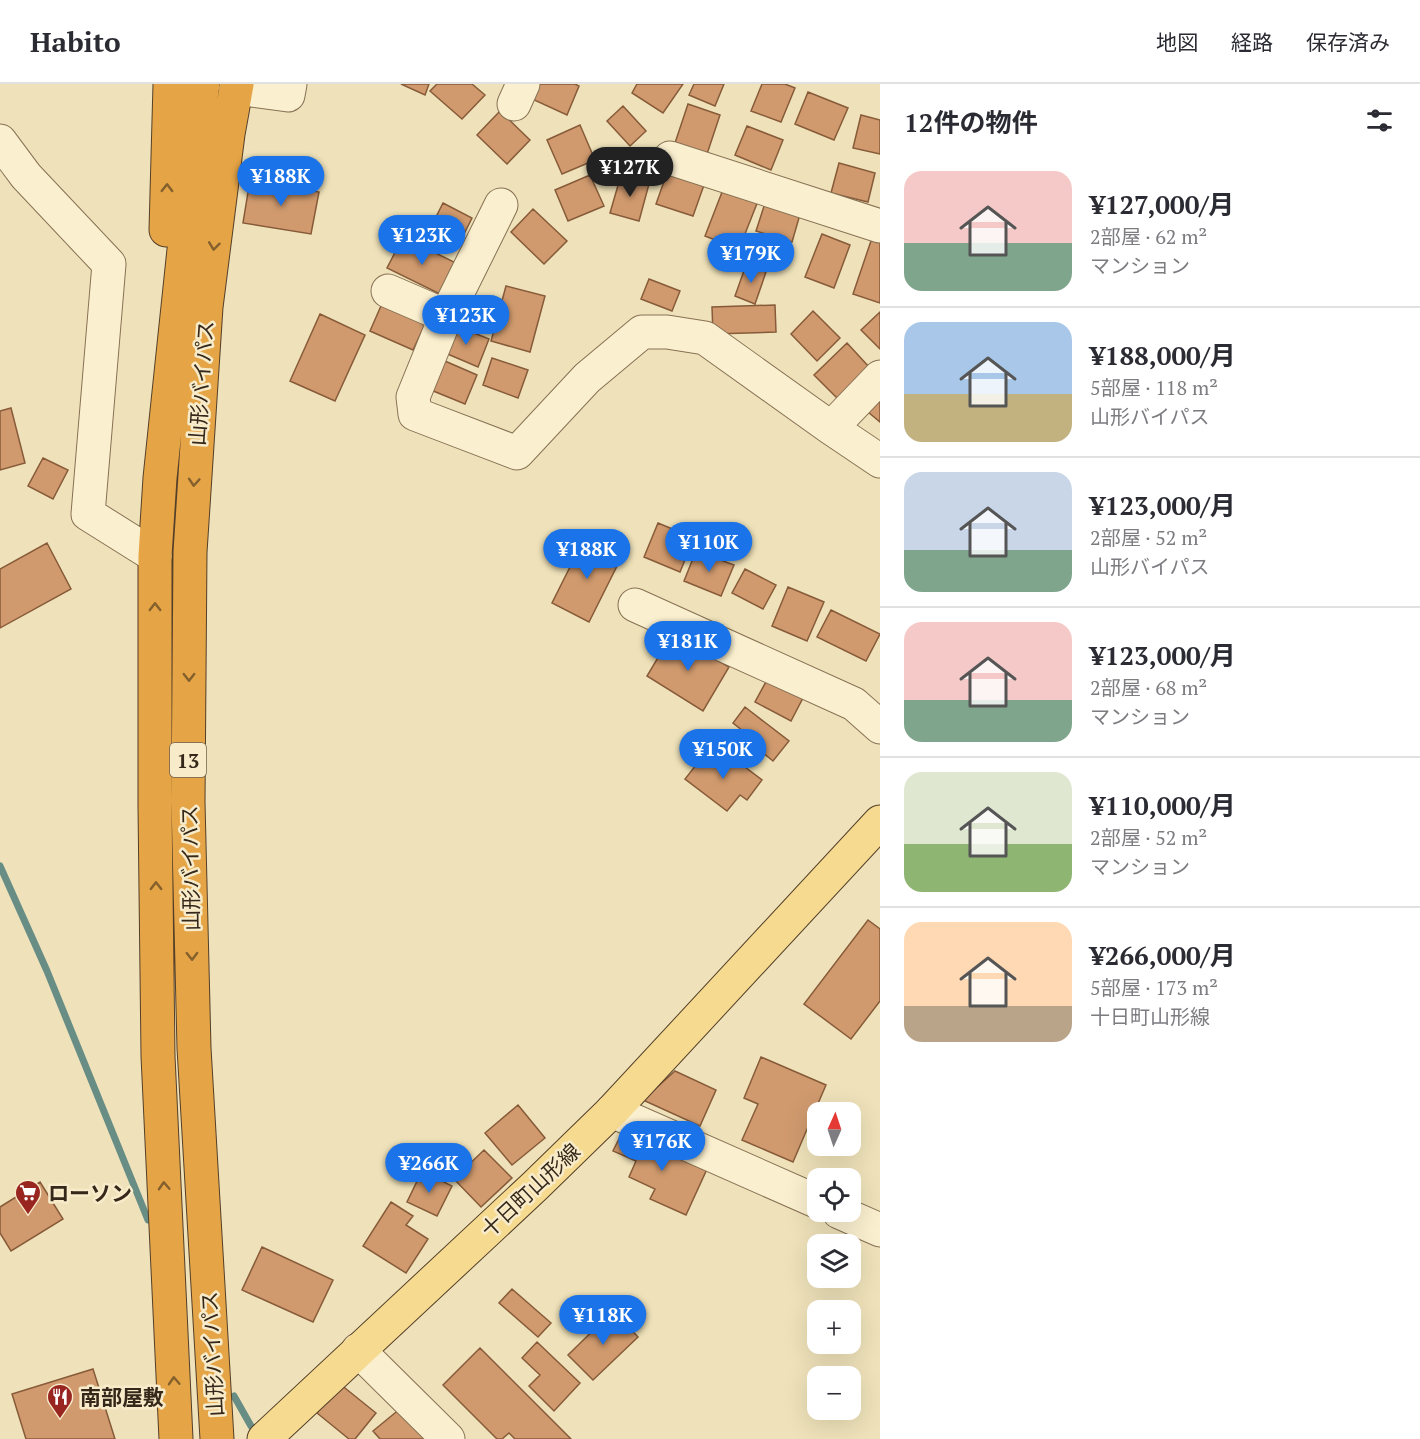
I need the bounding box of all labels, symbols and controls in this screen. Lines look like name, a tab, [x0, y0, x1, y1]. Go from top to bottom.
text: Habito	[30, 23, 121, 60]
text: 地図	[1156, 28, 1198, 56]
text: 経路	[1231, 28, 1273, 56]
text: 保存済み	[1306, 28, 1390, 56]
icon: filters	[1363, 104, 1396, 137]
text: 12件の物件	[904, 105, 1037, 139]
pin: ¥127K	[588, 147, 672, 198]
text: ¥127K	[600, 153, 660, 180]
pin: ¥188K	[239, 156, 323, 207]
text: ¥188K	[251, 162, 311, 189]
one-way arrow	[161, 184, 173, 193]
text: ¥127,000/月	[1090, 187, 1234, 221]
icon: home	[952, 195, 1024, 267]
pin: ¥123K	[380, 215, 464, 266]
text: ¥123K	[392, 221, 452, 248]
text: 2部屋 · 62 m²	[1090, 223, 1207, 250]
pin: ¥179K	[709, 233, 793, 284]
text: ¥179K	[721, 239, 781, 266]
one-way arrow	[208, 241, 220, 250]
text: マンション	[1090, 252, 1190, 279]
pin: ¥123K	[424, 295, 508, 346]
text: ¥123K	[436, 301, 496, 328]
street label: 山形バイパス	[183, 319, 219, 447]
text: ¥188,000/月	[1090, 338, 1236, 372]
icon: home	[952, 346, 1024, 418]
text: 5部屋 · 118 m²	[1090, 374, 1218, 401]
text: 山形バイパス	[1090, 403, 1210, 430]
one-way arrow	[188, 477, 201, 486]
text: ¥123,000/月	[1090, 488, 1236, 522]
icon: home	[952, 496, 1024, 568]
pin: ¥110K	[667, 522, 751, 573]
text: 2部屋 · 52 m²	[1090, 524, 1207, 551]
text: ¥110K	[679, 528, 739, 555]
pin: ¥188K	[545, 529, 629, 580]
text: ¥188K	[557, 535, 617, 562]
text: 山形バイパス	[1090, 553, 1210, 580]
one-way arrow	[149, 602, 161, 611]
pin: ¥181K	[646, 621, 730, 672]
text: ¥181K	[658, 627, 718, 654]
text: ¥123,000/月	[1090, 638, 1236, 672]
icon: home	[952, 646, 1024, 718]
one-way arrow	[183, 672, 195, 681]
text: 2部屋 · 68 m²	[1090, 674, 1207, 701]
text: マンション	[1090, 703, 1190, 730]
pin: ¥150K	[681, 729, 765, 780]
text: ¥150K	[693, 735, 753, 762]
road number: 13	[170, 743, 206, 777]
text: ¥110,000/月	[1090, 788, 1236, 822]
icon: home	[952, 796, 1024, 868]
street label: 山形バイパス	[175, 805, 205, 931]
text: 2部屋 · 52 m²	[1090, 824, 1207, 851]
text: マンション	[1090, 853, 1190, 880]
one-way arrow	[150, 881, 162, 890]
text: ¥266,000/月	[1090, 938, 1236, 972]
icon: home	[952, 946, 1024, 1018]
one-way arrow	[186, 951, 198, 960]
text: 5部屋 · 173 m²	[1090, 974, 1218, 1001]
text: 十日町山形線	[1090, 1003, 1210, 1030]
north arrow	[807, 1102, 861, 1156]
map controls	[807, 1102, 861, 1420]
pin: ¥176K	[620, 1121, 704, 1172]
text: ¥176K	[632, 1127, 692, 1154]
street label: 十日町山形線	[474, 1137, 586, 1243]
pin: ¥266K	[387, 1143, 471, 1194]
text: ¥266K	[399, 1149, 459, 1176]
button: locate	[807, 1168, 861, 1222]
supermarket icon: ローソン	[13, 1178, 43, 1216]
place label: ローソン	[48, 1179, 132, 1207]
one-way arrow	[158, 1181, 171, 1190]
button: layers	[807, 1234, 861, 1288]
street label: 山形バイパス	[195, 1291, 229, 1417]
pin: ¥118K	[561, 1295, 645, 1346]
button: +	[807, 1300, 861, 1354]
text: ¥118K	[573, 1301, 633, 1328]
button: −	[807, 1366, 861, 1420]
one-way arrow	[167, 1376, 180, 1385]
restaurant icon: 南部屋敷	[45, 1382, 75, 1420]
place label: 南部屋敷	[80, 1383, 164, 1411]

